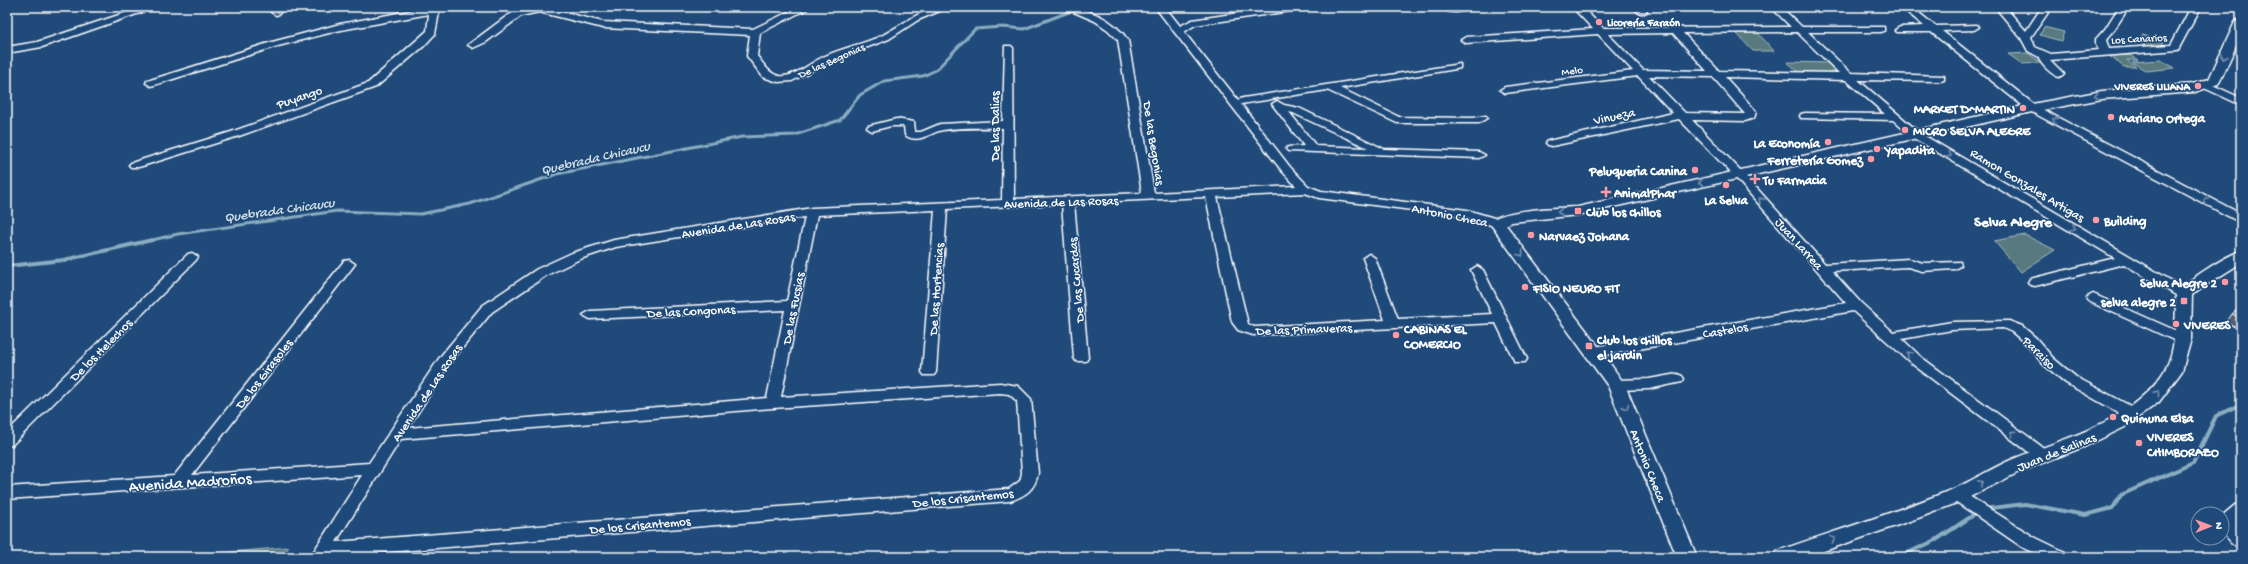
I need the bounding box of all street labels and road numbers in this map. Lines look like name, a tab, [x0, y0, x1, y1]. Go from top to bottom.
street label: Los Canarios	[2111, 32, 2168, 47]
street label: De las Begonias	[796, 41, 868, 82]
street label: Melo	[1561, 65, 1584, 79]
street label: Puyango	[274, 84, 325, 113]
street label: De las Dalias	[989, 90, 1004, 162]
street label: De las Begonias	[1138, 99, 1167, 188]
street label: Vinueza	[1591, 106, 1637, 129]
street label: Ramon Gonzales Artigas	[1967, 146, 2088, 227]
street label: Avenida de Las Rosas	[1004, 194, 1120, 213]
street label: Antonio Checa	[1410, 202, 1490, 231]
street label: Avenida de Las Rosas	[681, 210, 797, 243]
street label: Juan Larrea	[1771, 216, 1826, 274]
street label: De las Cucardas	[1066, 235, 1089, 324]
street label: De las Hortencias	[927, 241, 948, 337]
street label: De las Fucsias	[780, 270, 809, 347]
street label: De las Congonas	[646, 303, 737, 322]
street label: De los Helechos	[67, 315, 137, 386]
street label: Castelos	[1702, 320, 1750, 343]
street label: De las Primaveras	[1255, 321, 1354, 340]
street label: Paraiso	[2018, 333, 2058, 374]
street label: De los Girasoles	[232, 336, 298, 413]
street label: Avenida de Las Rosas	[390, 341, 467, 445]
street label: Antonio Checa	[1625, 427, 1668, 505]
street label: Juan de Salinas	[2015, 430, 2100, 476]
street label: Avenida Madroños	[128, 471, 253, 498]
street label: De los Crisantemos	[911, 487, 1016, 512]
street label: De los Crisantemos	[588, 515, 692, 538]

